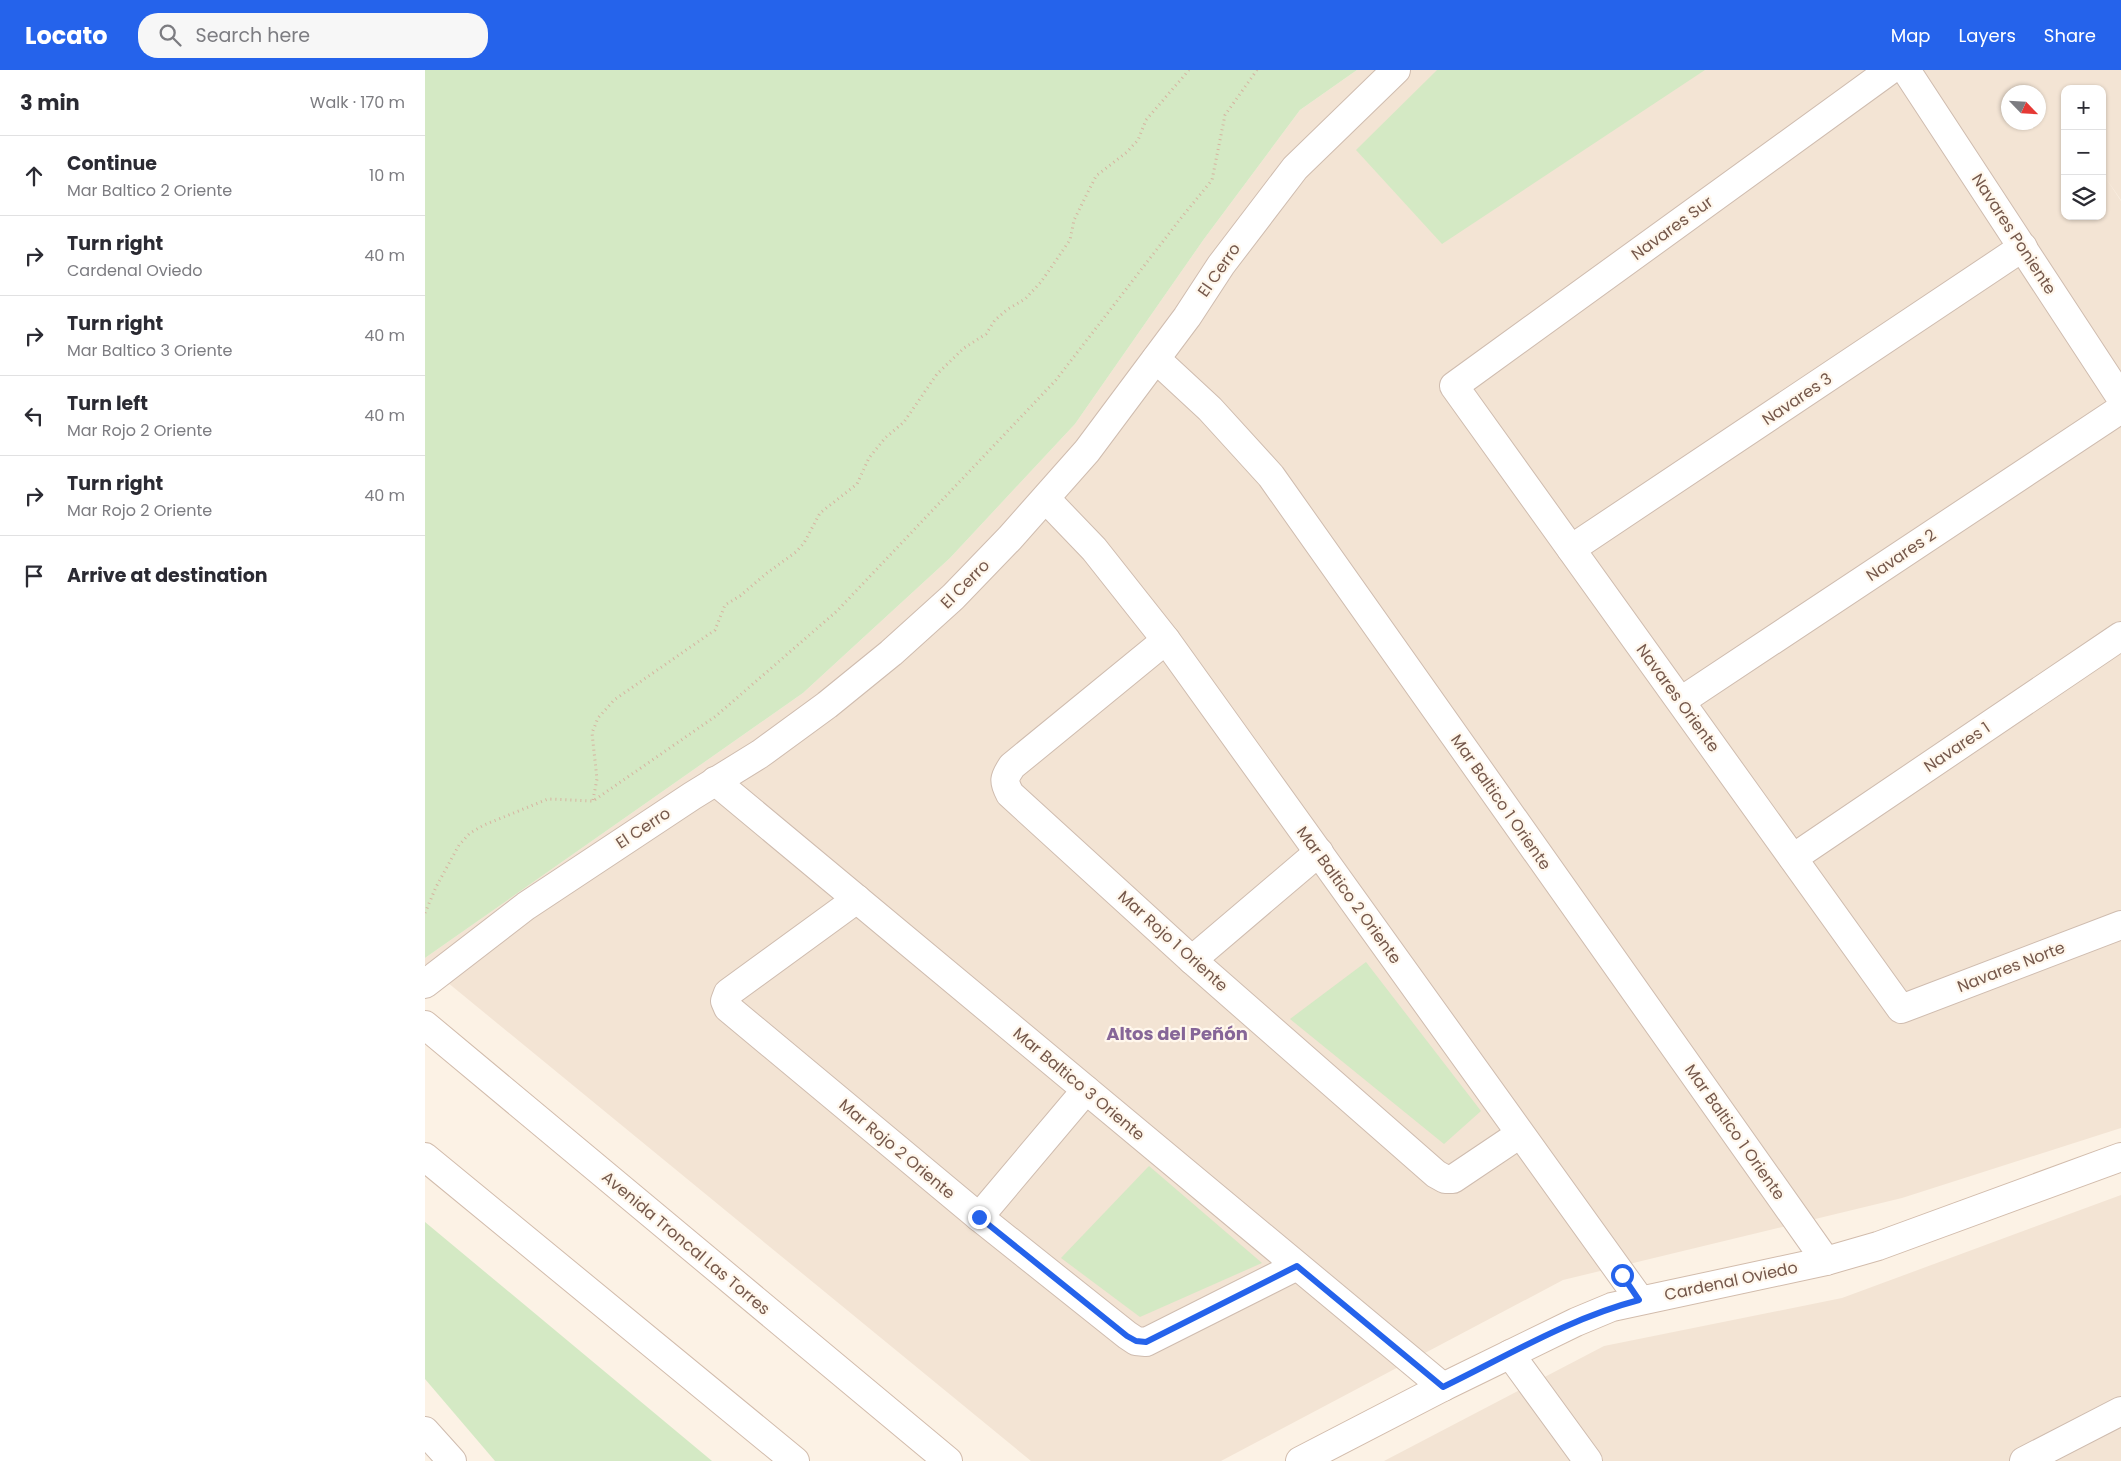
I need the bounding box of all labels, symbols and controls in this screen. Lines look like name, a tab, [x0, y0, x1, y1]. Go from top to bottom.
search box	[138, 13, 488, 58]
text: Locato	[25, 19, 108, 52]
icon: search	[156, 21, 184, 49]
text: Search here	[196, 22, 310, 49]
text: Map	[1891, 23, 1931, 48]
text: Layers	[1959, 23, 2016, 48]
text: Share	[2044, 23, 2096, 48]
north arrow	[2001, 85, 2046, 130]
map controls	[2061, 85, 2106, 220]
button: +	[2061, 85, 2106, 130]
text: 3 min	[20, 88, 80, 117]
text: Walk · 170 m	[310, 91, 405, 114]
button: −	[2061, 130, 2106, 175]
text: Continue	[67, 150, 157, 177]
icon: ahead	[20, 162, 48, 190]
text: 10 m	[369, 164, 405, 187]
street label: Navares Poniente	[1966, 169, 2062, 299]
button: layers	[2061, 175, 2106, 220]
text: Mar Baltico 2 Oriente	[67, 179, 232, 202]
street label: Navares Sur	[1626, 190, 1718, 266]
text: Turn right	[67, 230, 163, 257]
street label: El Cerro	[1192, 238, 1246, 302]
icon: right	[20, 242, 48, 270]
text: 40 m	[364, 244, 405, 267]
text: Cardenal Oviedo	[67, 259, 203, 282]
text: Turn right	[67, 310, 163, 337]
icon: right	[20, 322, 48, 350]
text: 40 m	[364, 324, 405, 347]
text: Mar Baltico 3 Oriente	[67, 339, 232, 362]
street label: Navares 3	[1757, 367, 1837, 431]
text: Turn left	[67, 390, 148, 417]
icon: left	[20, 402, 48, 430]
text: 40 m	[364, 404, 405, 427]
text: Mar Rojo 2 Oriente	[67, 419, 212, 442]
text: Turn right	[67, 470, 163, 497]
icon: right	[20, 482, 48, 510]
text: 40 m	[364, 484, 405, 507]
text: Mar Rojo 2 Oriente	[67, 499, 212, 522]
street label: Navares 2	[1862, 523, 1940, 587]
street label: El Cerro	[935, 554, 995, 614]
icon: arrive	[20, 562, 48, 590]
text: Arrive at destination	[67, 562, 268, 589]
street label: Navares Oriente	[1631, 639, 1725, 757]
street label: Navares 1	[1919, 716, 1995, 778]
street label: Mar Baltico 1 Oriente	[1445, 729, 1557, 875]
street label: El Cerro	[611, 802, 675, 854]
street label: Mar Baltico 2 Oriente	[1291, 821, 1407, 969]
street label: Mar Rojo 1 Oriente	[1113, 885, 1233, 997]
street label: Navares Norte	[1954, 936, 2068, 998]
district label: Altos del Peñón	[1106, 1021, 1248, 1046]
street label: Mar Baltico 3 Oriente	[1008, 1022, 1150, 1146]
street label: Mar Baltico 1 Oriente	[1679, 1059, 1791, 1205]
street label: Mar Rojo 2 Oriente	[834, 1094, 960, 1205]
street label: Avenida Troncal Las Torres	[597, 1166, 775, 1320]
route end	[968, 1206, 991, 1229]
street label: Cardenal Oviedo	[1662, 1256, 1800, 1306]
route start	[1611, 1264, 1634, 1287]

